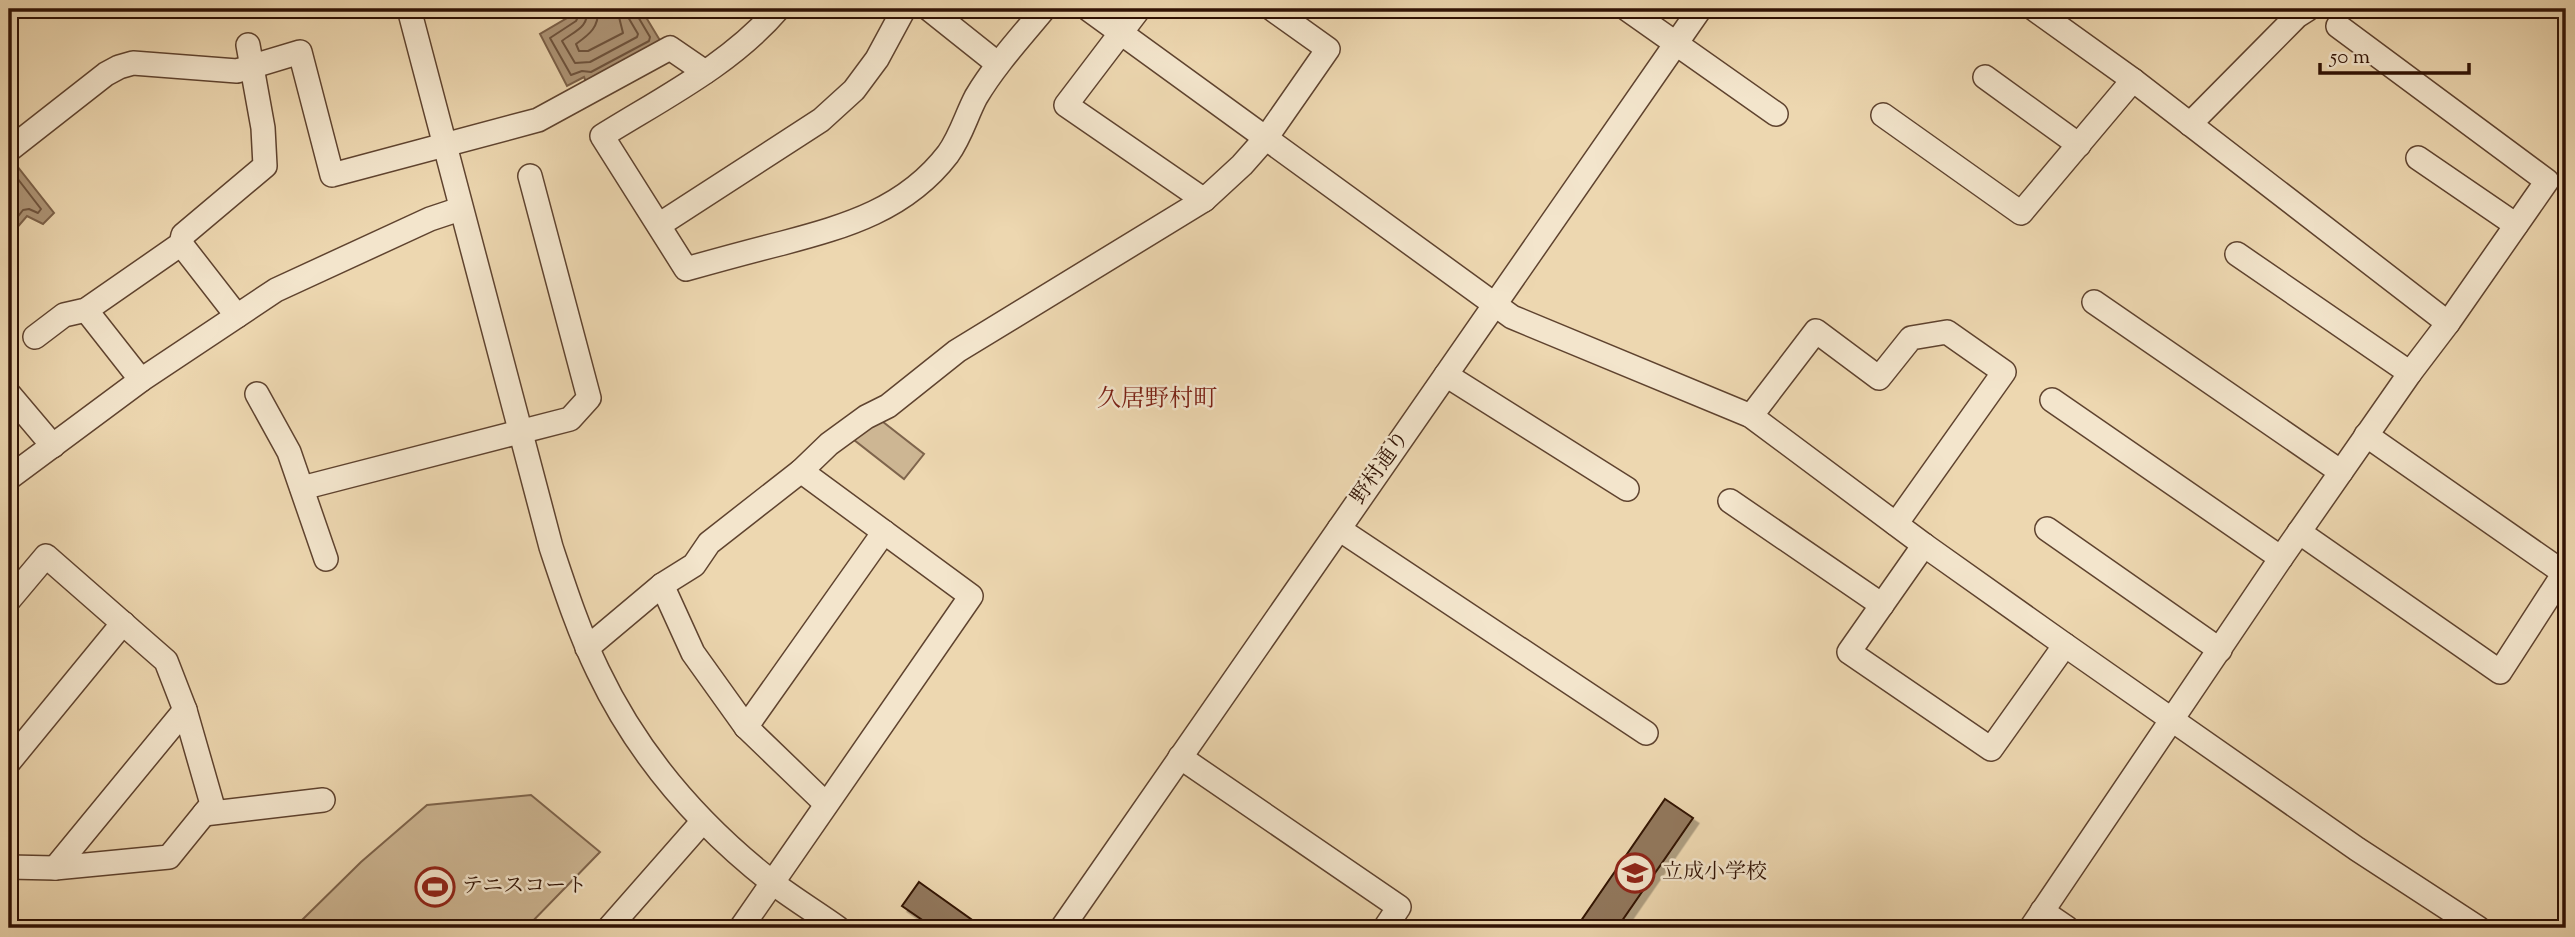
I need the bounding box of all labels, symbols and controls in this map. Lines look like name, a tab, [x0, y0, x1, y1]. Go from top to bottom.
scale bar	[2320, 32, 2468, 76]
text: 50 m	[2329, 43, 2370, 73]
district label: 久居野村町	[1097, 383, 1217, 417]
street label: 野村通り	[1345, 425, 1417, 511]
school or university icon: 立成小学校	[1614, 852, 1656, 894]
place label: 立成小学校	[1662, 858, 1767, 888]
sports icon: テニスコート	[414, 866, 456, 908]
place label: テニスコート	[462, 872, 587, 902]

